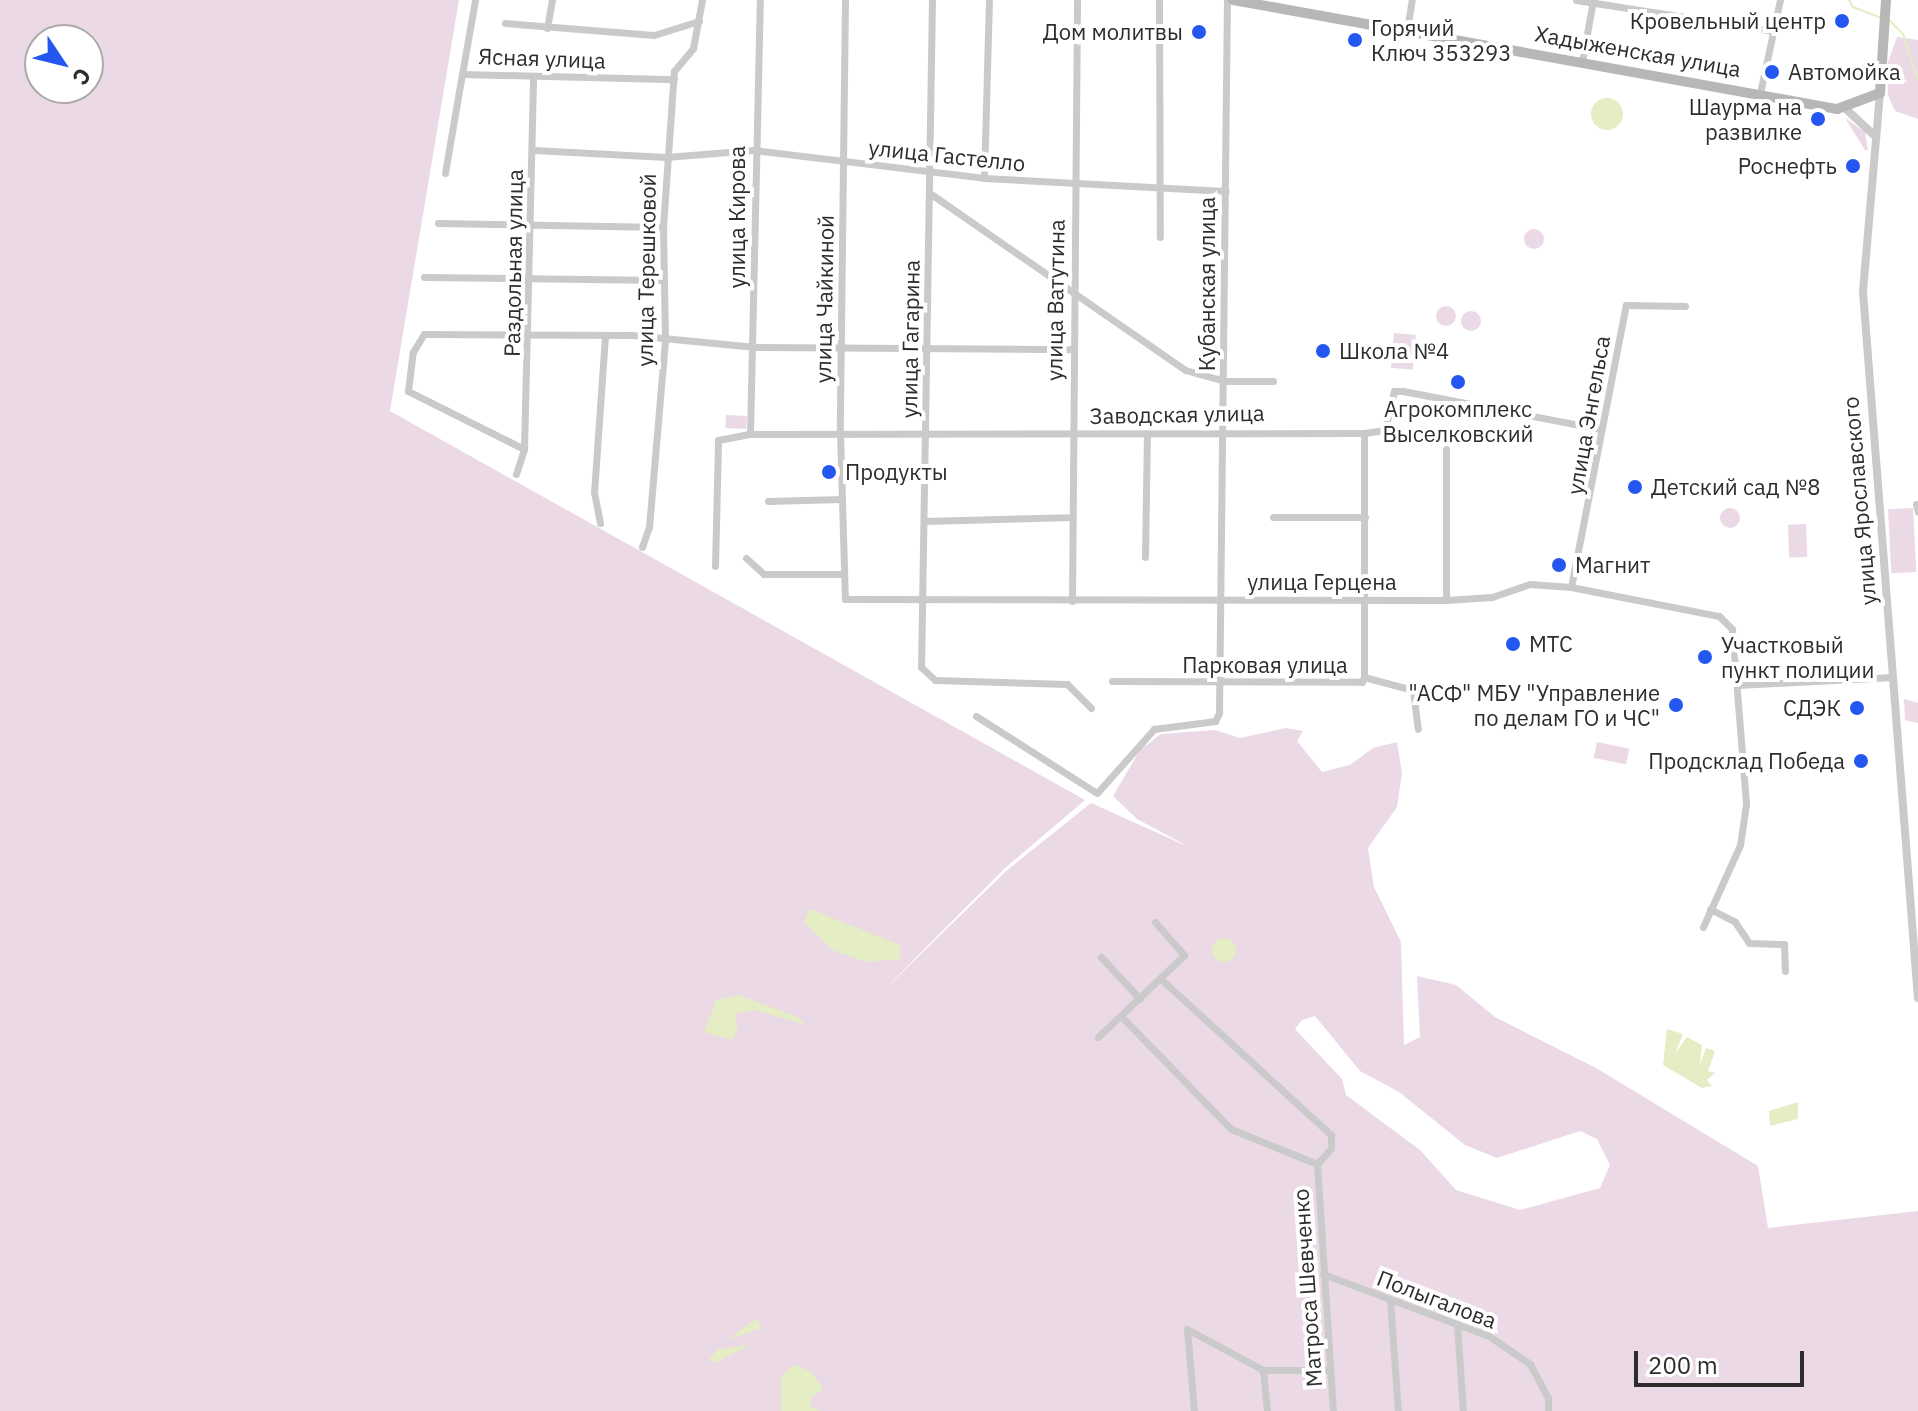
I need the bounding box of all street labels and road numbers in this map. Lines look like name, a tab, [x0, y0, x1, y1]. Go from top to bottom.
street label: Хадыженская улица	[1533, 20, 1743, 82]
street label: Ясная улица	[478, 43, 606, 73]
street label: улица Гастелло	[867, 134, 1027, 176]
street label: улица Кирова	[724, 146, 750, 288]
street label: Раздольная улица	[498, 169, 528, 357]
street label: улица Терешковой	[631, 173, 661, 367]
street label: Кубанская улица	[1194, 197, 1220, 371]
street label: улица Чайкиной	[809, 215, 839, 383]
street label: улица Ватутина	[1040, 219, 1070, 381]
street label: улица Гагарина	[895, 260, 925, 418]
street label: улица Энгельса	[1561, 333, 1615, 497]
street label: улица Ярославского	[1837, 396, 1881, 606]
street label: Заводская улица	[1089, 399, 1265, 429]
street label: улица Герцена	[1247, 569, 1397, 595]
street label: Парковая улица	[1182, 652, 1348, 678]
street label: Матроса Шевченко	[1287, 1188, 1327, 1388]
street label: Полыгалова	[1374, 1264, 1500, 1334]

